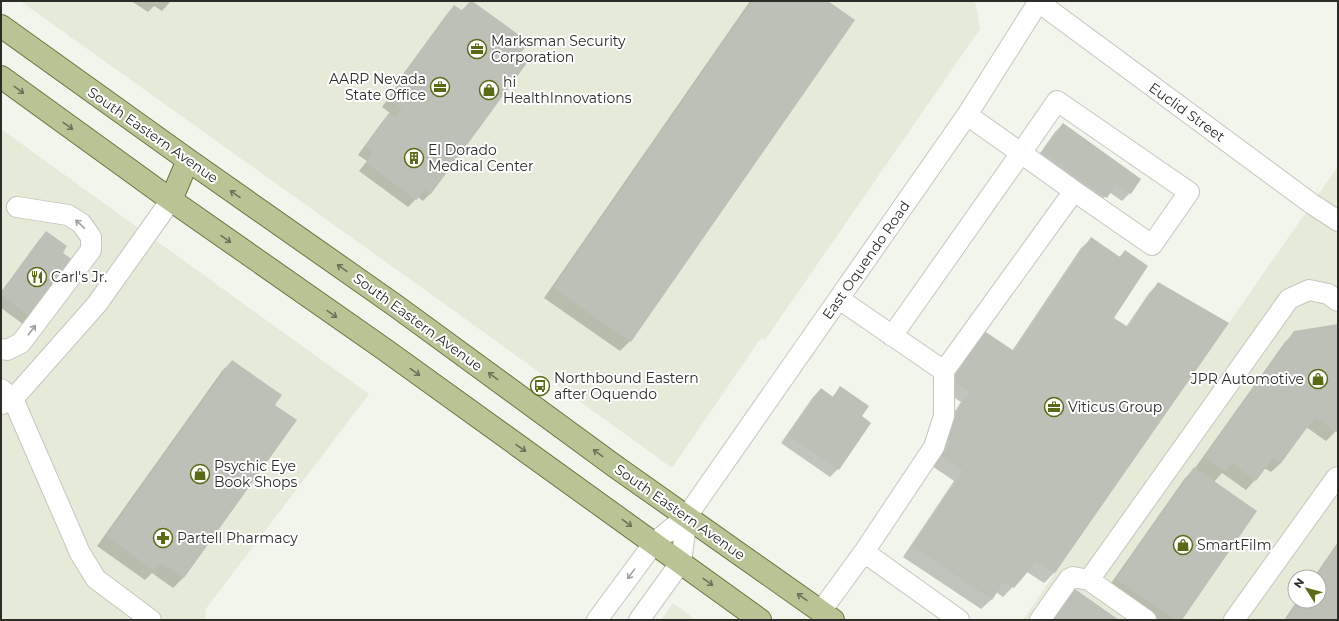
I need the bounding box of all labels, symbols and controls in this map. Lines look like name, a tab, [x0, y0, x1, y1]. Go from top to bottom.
place label: Marksman Security Corporation	[491, 32, 626, 66]
office icon: Marksman Security Corporation	[466, 38, 488, 60]
place label: AARP Nevada State Office	[329, 70, 426, 104]
place label: hi HealthInnovations	[503, 73, 632, 107]
office icon: AARP Nevada State Office	[429, 76, 451, 98]
street label: Euclid Street	[1146, 78, 1229, 146]
shop icon: hi HealthInnovations	[478, 79, 500, 101]
street label: South Eastern Avenue	[84, 83, 222, 187]
one-way arrow	[13, 86, 24, 94]
one-way arrow	[63, 122, 74, 130]
place label: El Dorado Medical Center	[428, 141, 534, 175]
building icon: El Dorado Medical Center	[403, 147, 425, 169]
one-way arrow	[230, 190, 241, 198]
street label: East Oquendo Road	[818, 197, 914, 323]
one-way arrow	[75, 219, 85, 228]
one-way arrow	[220, 235, 231, 243]
one-way arrow	[337, 264, 348, 272]
restaurant icon: Carl's Jr.	[26, 266, 48, 288]
place label: Carl's Jr.	[51, 268, 107, 286]
street label: South Eastern Avenue	[350, 269, 486, 375]
one-way arrow	[327, 310, 338, 318]
one-way arrow	[27, 324, 36, 335]
one-way arrow	[410, 368, 421, 376]
shop icon: JPR Automotive	[1307, 368, 1329, 390]
place label: Northbound Eastern after Oquendo	[554, 369, 699, 403]
place label: JPR Automotive	[1190, 370, 1304, 388]
one-way arrow	[488, 372, 499, 380]
bus stop icon: Northbound Eastern after Oquendo	[529, 375, 551, 397]
office icon: Viticus Group	[1043, 396, 1065, 418]
place label: Viticus Group	[1068, 398, 1162, 416]
one-way arrow	[515, 444, 526, 452]
one-way arrow	[593, 449, 604, 457]
place label: Psychic Eye Book Shops	[214, 457, 297, 491]
street label: South Eastern Avenue	[611, 460, 749, 564]
shop icon: Psychic Eye Book Shops	[189, 463, 211, 485]
one-way arrow	[621, 519, 632, 527]
pharmacy icon: Partell Pharmacy	[152, 527, 174, 549]
place label: Partell Pharmacy	[177, 529, 298, 547]
shop icon: SmartFilm	[1172, 534, 1194, 556]
place label: SmartFilm	[1197, 536, 1271, 554]
one-way arrow	[627, 568, 635, 579]
north arrow	[1287, 569, 1327, 609]
text: N	[1291, 575, 1307, 591]
one-way arrow	[702, 578, 713, 586]
one-way arrow	[796, 593, 807, 601]

